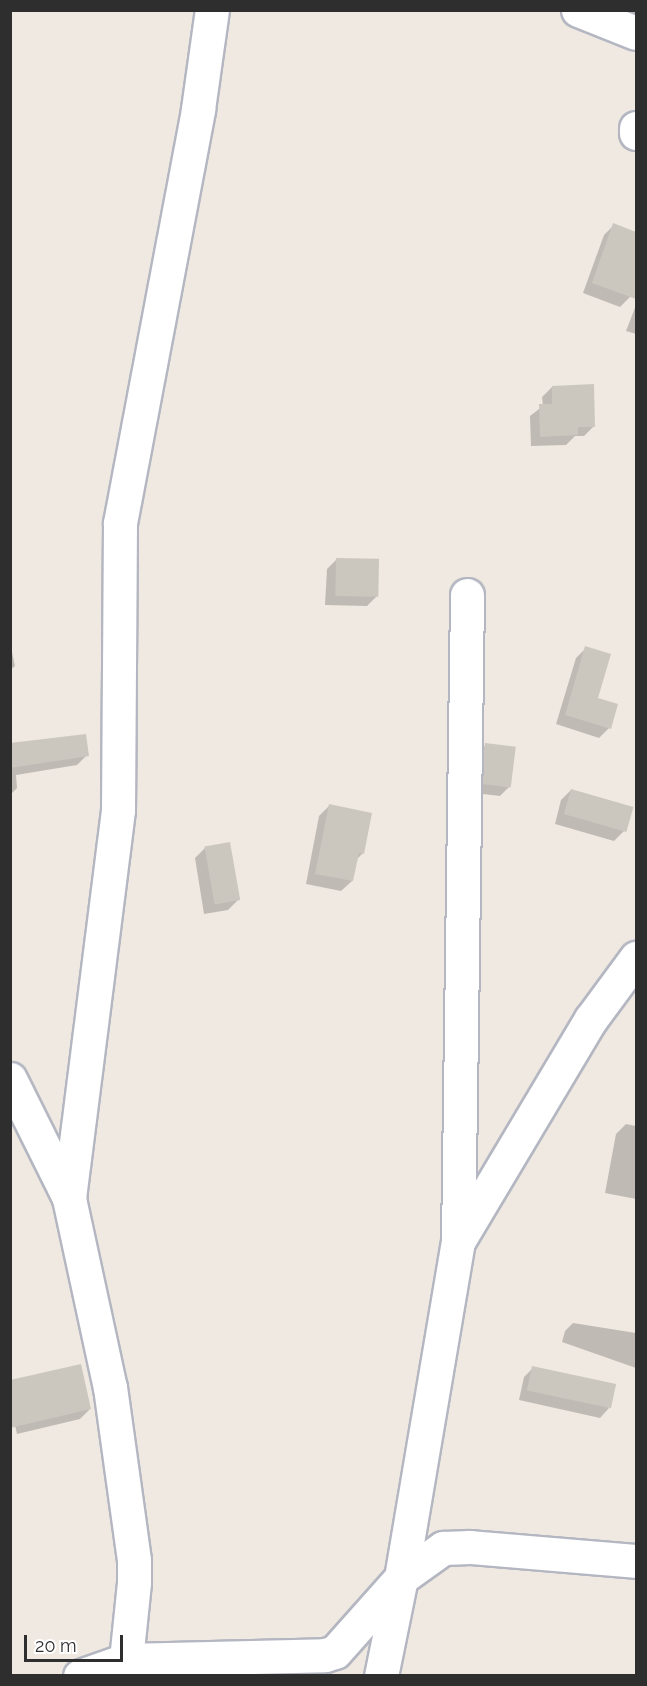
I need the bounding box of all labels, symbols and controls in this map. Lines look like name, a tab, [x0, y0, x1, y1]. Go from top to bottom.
scale bar	[27, 1623, 126, 1661]
text: 20 m	[35, 1635, 77, 1656]

